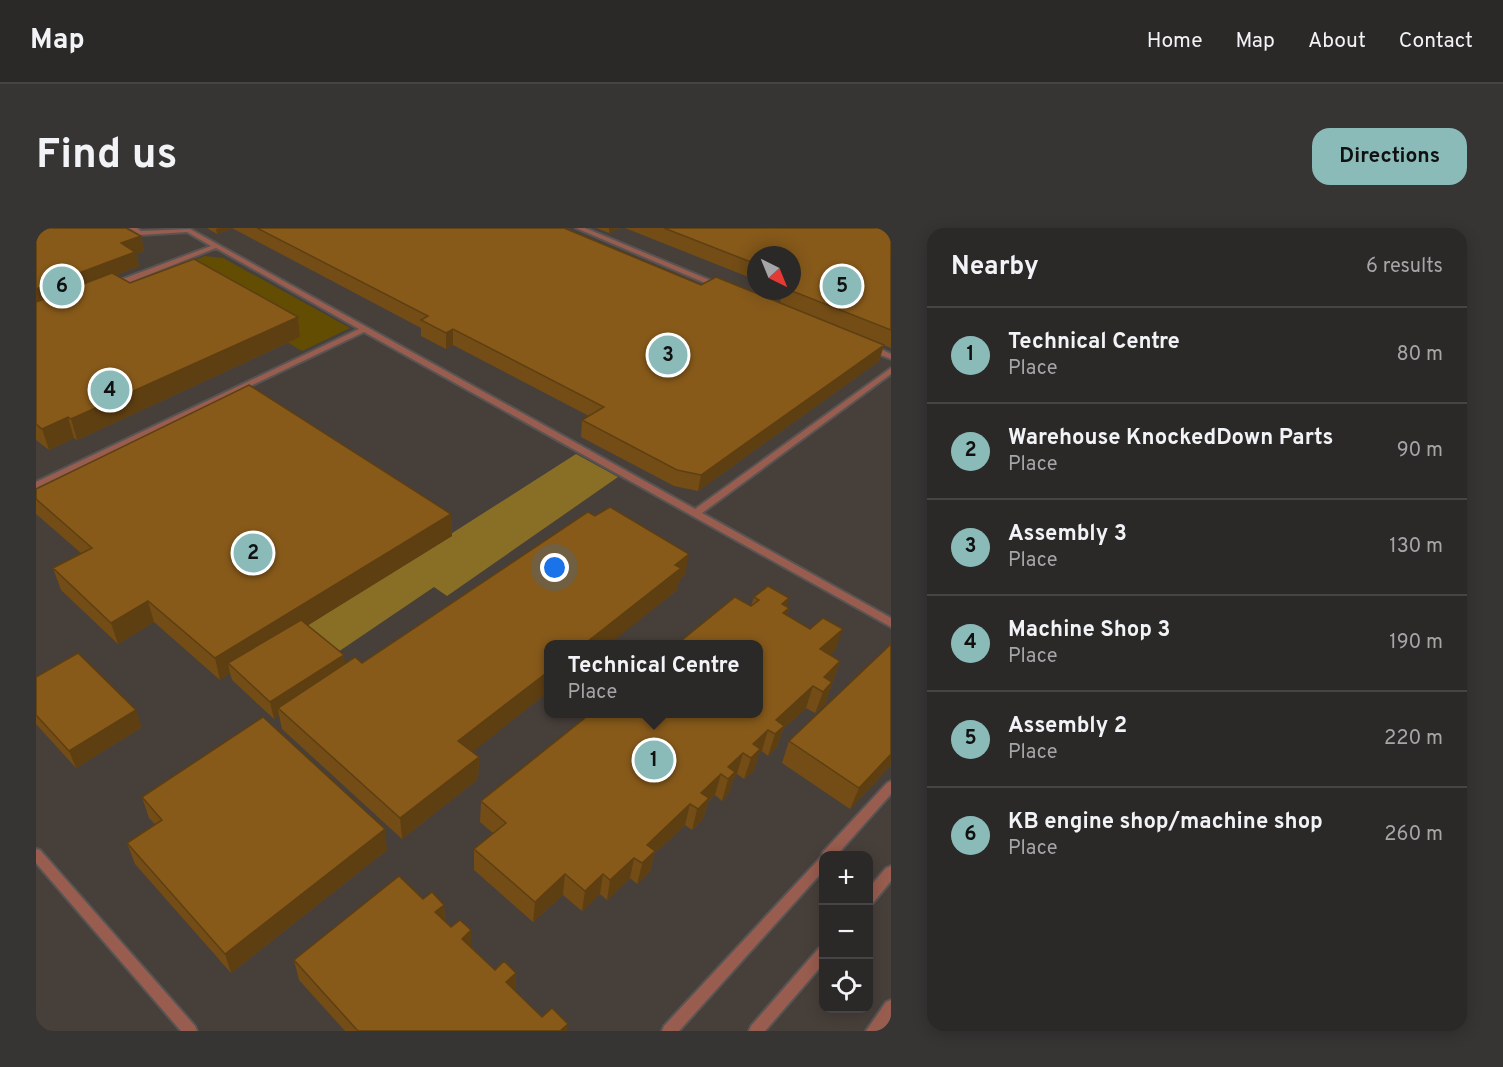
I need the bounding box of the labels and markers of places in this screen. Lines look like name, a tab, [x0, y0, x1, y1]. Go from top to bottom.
pin: 6	[42, 264, 82, 308]
pin: 5	[822, 264, 862, 308]
pin: 3	[648, 332, 688, 378]
pin: 4	[90, 368, 130, 412]
pin: 2	[234, 530, 272, 576]
pin: 1	[634, 738, 674, 782]

